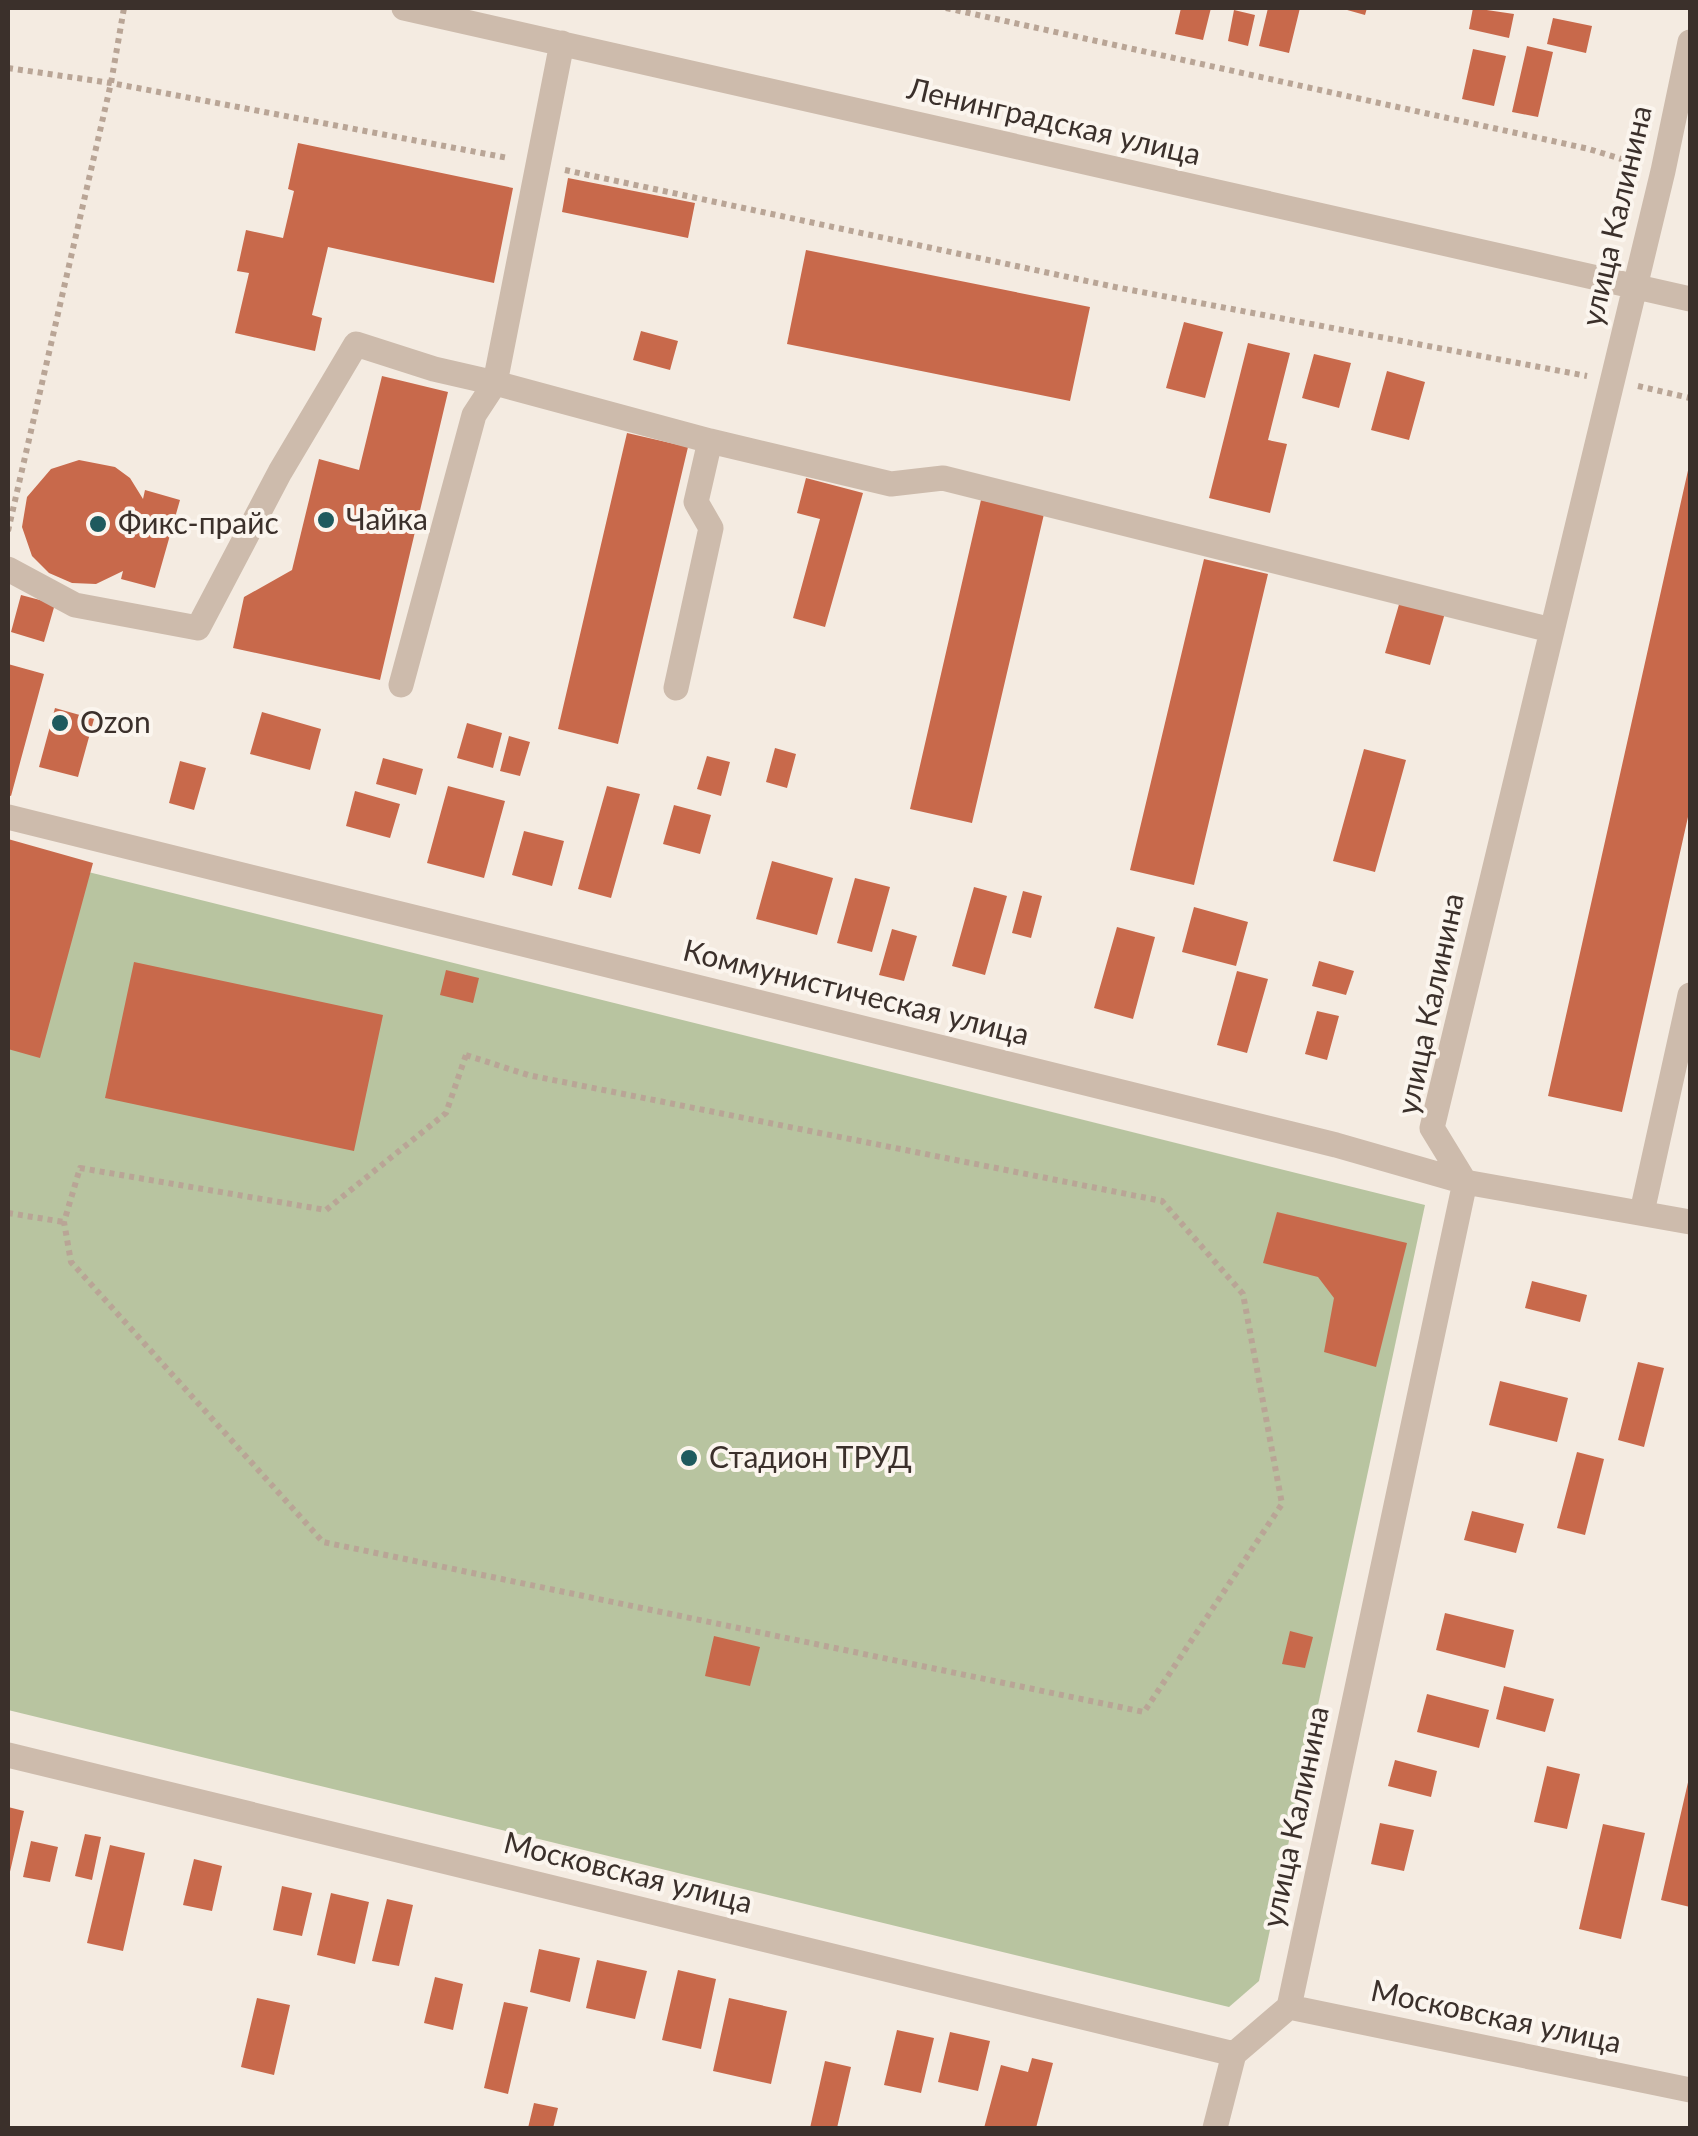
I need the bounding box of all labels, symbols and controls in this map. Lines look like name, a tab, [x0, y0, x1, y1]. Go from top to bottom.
street label: Ленинградская улица	[903, 69, 1205, 171]
street label: улица Калинина	[1572, 102, 1658, 329]
place label: Чайка	[346, 500, 428, 536]
place label: Фикс-прайс	[118, 504, 279, 540]
marker: Чайка	[315, 509, 337, 531]
marker: Фикс-прайс	[87, 513, 109, 535]
place label: Ozon	[80, 703, 151, 739]
marker: Ozon	[49, 712, 71, 734]
street label: улица Калинина	[1388, 890, 1470, 1117]
street label: Коммунистическая улица	[680, 931, 1033, 1051]
place label: Стадион ТРУД	[709, 1438, 912, 1474]
marker: Стадион ТРУД	[678, 1447, 700, 1469]
street label: улица Калинина	[1253, 1703, 1335, 1930]
street label: Московская улица	[501, 1823, 756, 1919]
street label: Московская улица	[1368, 1971, 1625, 2059]

